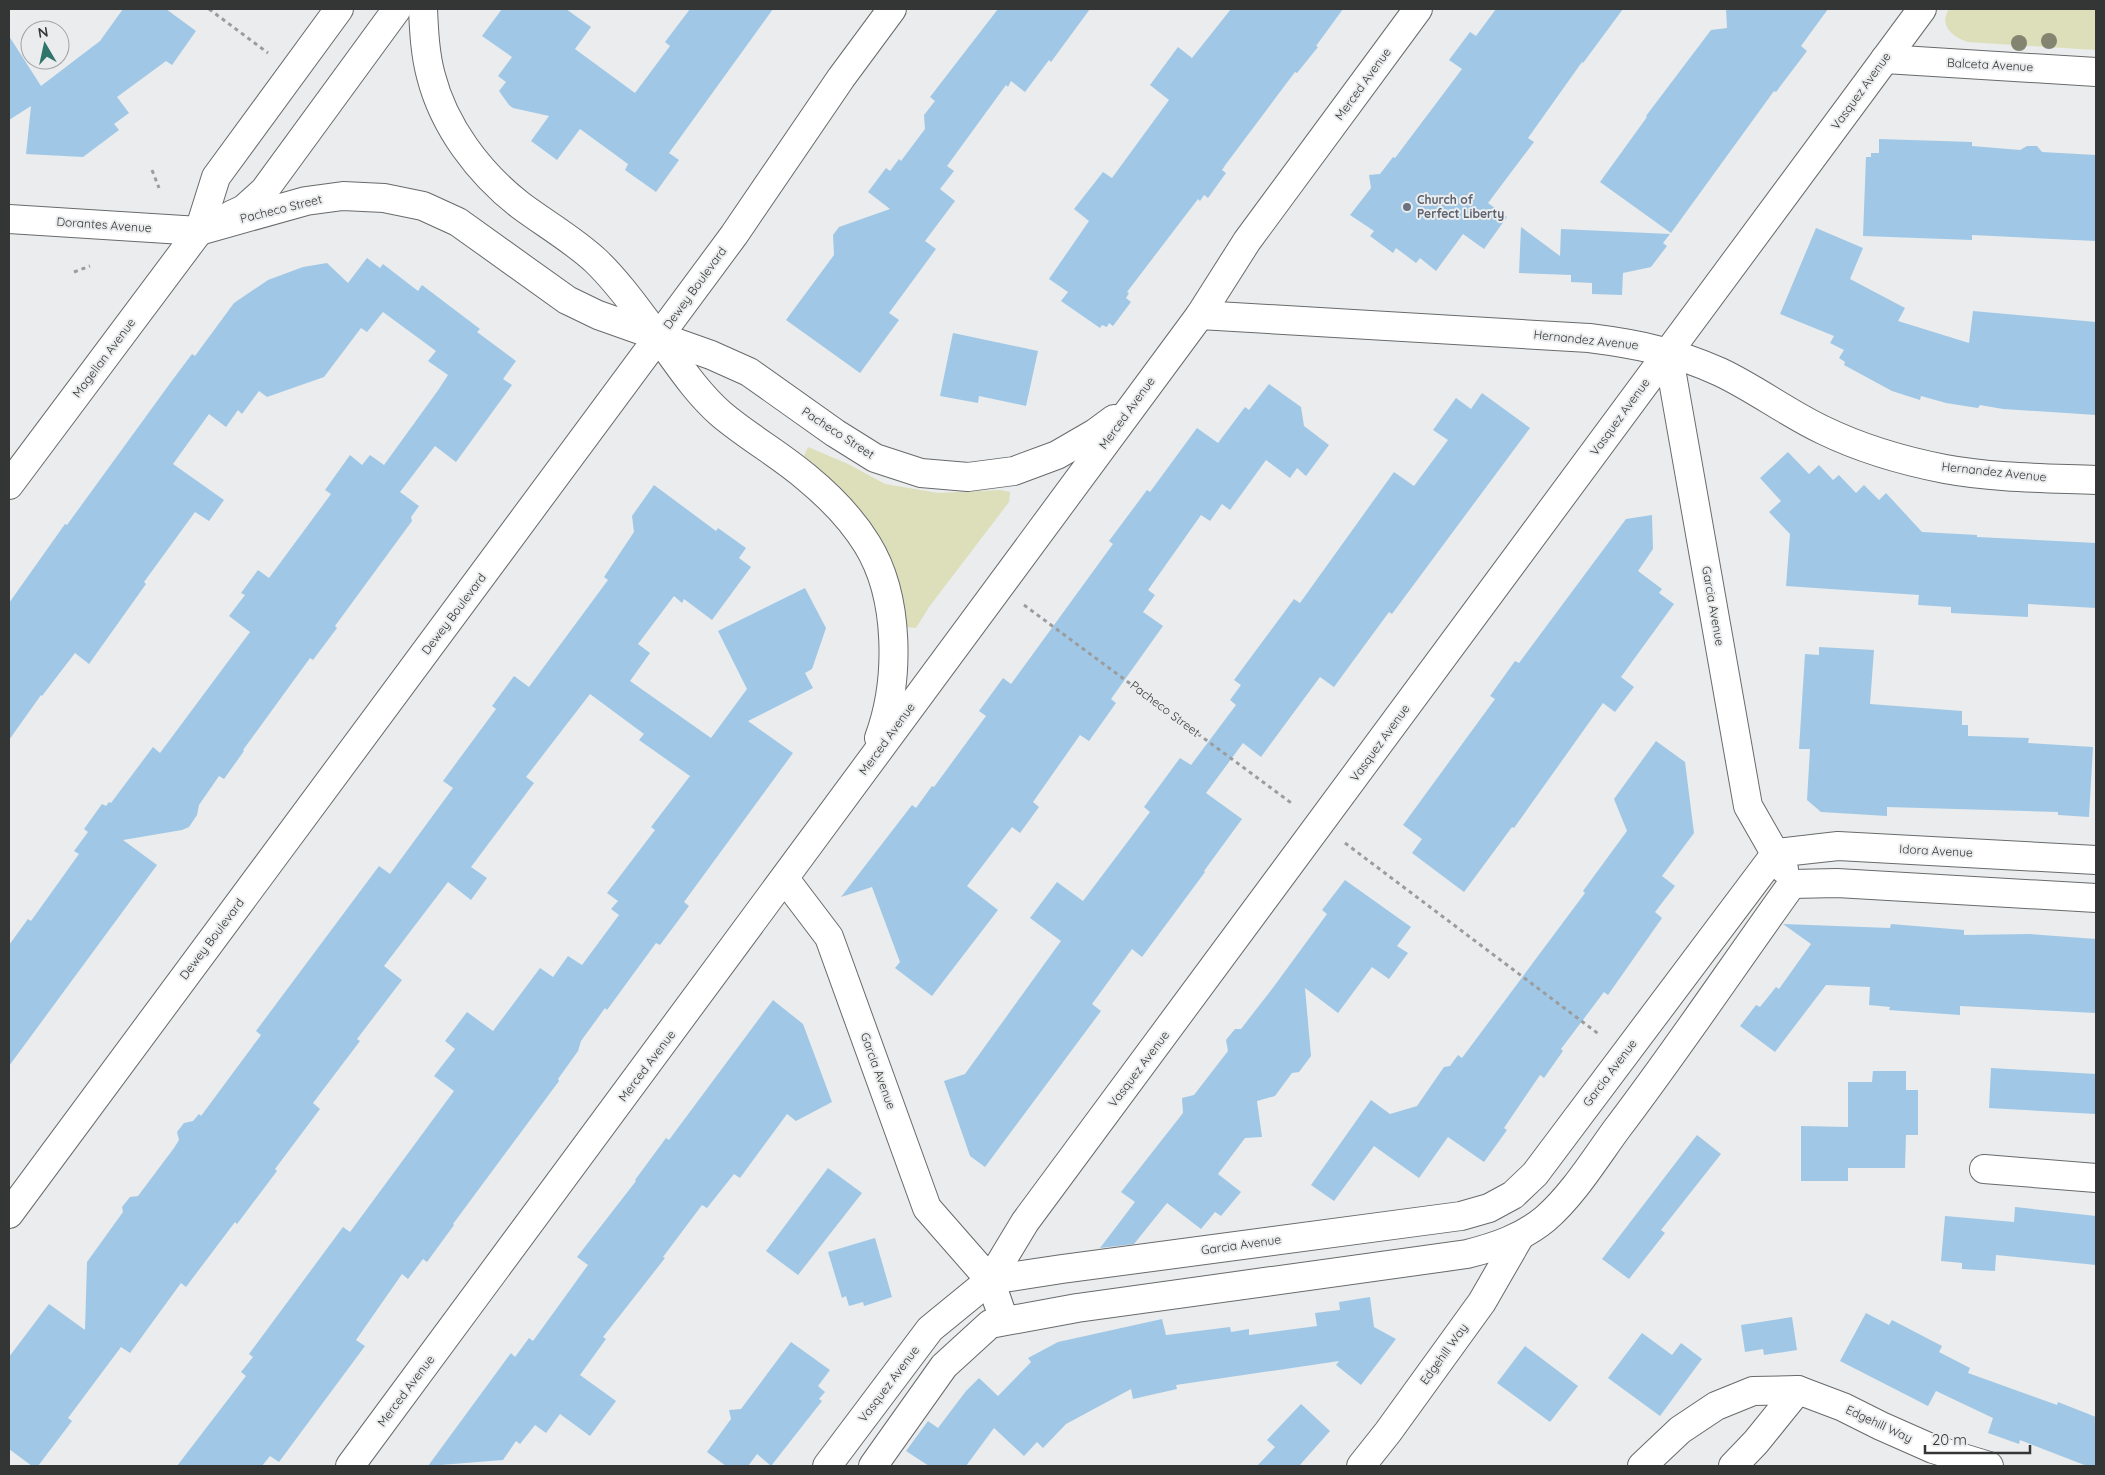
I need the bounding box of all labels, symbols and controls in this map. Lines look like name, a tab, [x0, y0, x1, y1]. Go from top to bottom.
north arrow	[20, 20, 70, 70]
text: N	[36, 22, 49, 42]
street label: Merced Avenue	[1331, 44, 1394, 123]
street label: Vasquez Avenue	[1828, 49, 1894, 132]
street label: Balceta Avenue	[1946, 55, 2034, 74]
street label: Pacheco Street	[238, 191, 323, 226]
place label: Church of Perfect Liberty	[1417, 192, 1504, 221]
marker: Church of Perfect Liberty	[1401, 201, 1413, 213]
street label: Dorantes Avenue	[56, 214, 152, 235]
street label: Dewey Boulevard	[660, 244, 729, 332]
street label: Magellan Avenue	[69, 315, 138, 400]
street label: Hernandez Avenue	[1533, 327, 1639, 352]
street label: Merced Avenue	[1095, 373, 1158, 452]
street label: Vasquez Avenue	[1587, 375, 1653, 458]
street label: Pacheco Street	[799, 403, 877, 462]
street label: Hernandez Avenue	[1941, 459, 2047, 484]
street label: Garcia Avenue	[1699, 565, 1728, 647]
street label: Dewey Boulevard	[418, 570, 489, 657]
street label: Pacheco Street	[1127, 677, 1203, 740]
street label: Merced Avenue	[855, 699, 918, 778]
street label: Vasquez Avenue	[1347, 701, 1413, 784]
street label: Idora Avenue	[1899, 841, 1973, 860]
street label: Dewey Boulevard	[176, 895, 247, 982]
street label: Merced Avenue	[615, 1027, 678, 1104]
street label: Vasquez Avenue	[1105, 1027, 1172, 1110]
street label: Garcia Avenue	[858, 1030, 899, 1111]
street label: Garcia Avenue	[1579, 1036, 1640, 1109]
street label: Garcia Avenue	[1200, 1231, 1282, 1258]
street label: Edgehill Way	[1416, 1320, 1471, 1387]
street label: Vasquez Avenue	[855, 1342, 922, 1425]
street label: Merced Avenue	[374, 1352, 437, 1429]
street label: Edgehill Way	[1843, 1402, 1915, 1446]
scale bar	[1925, 1422, 2030, 1454]
text: 20 m	[1932, 1430, 1967, 1449]

